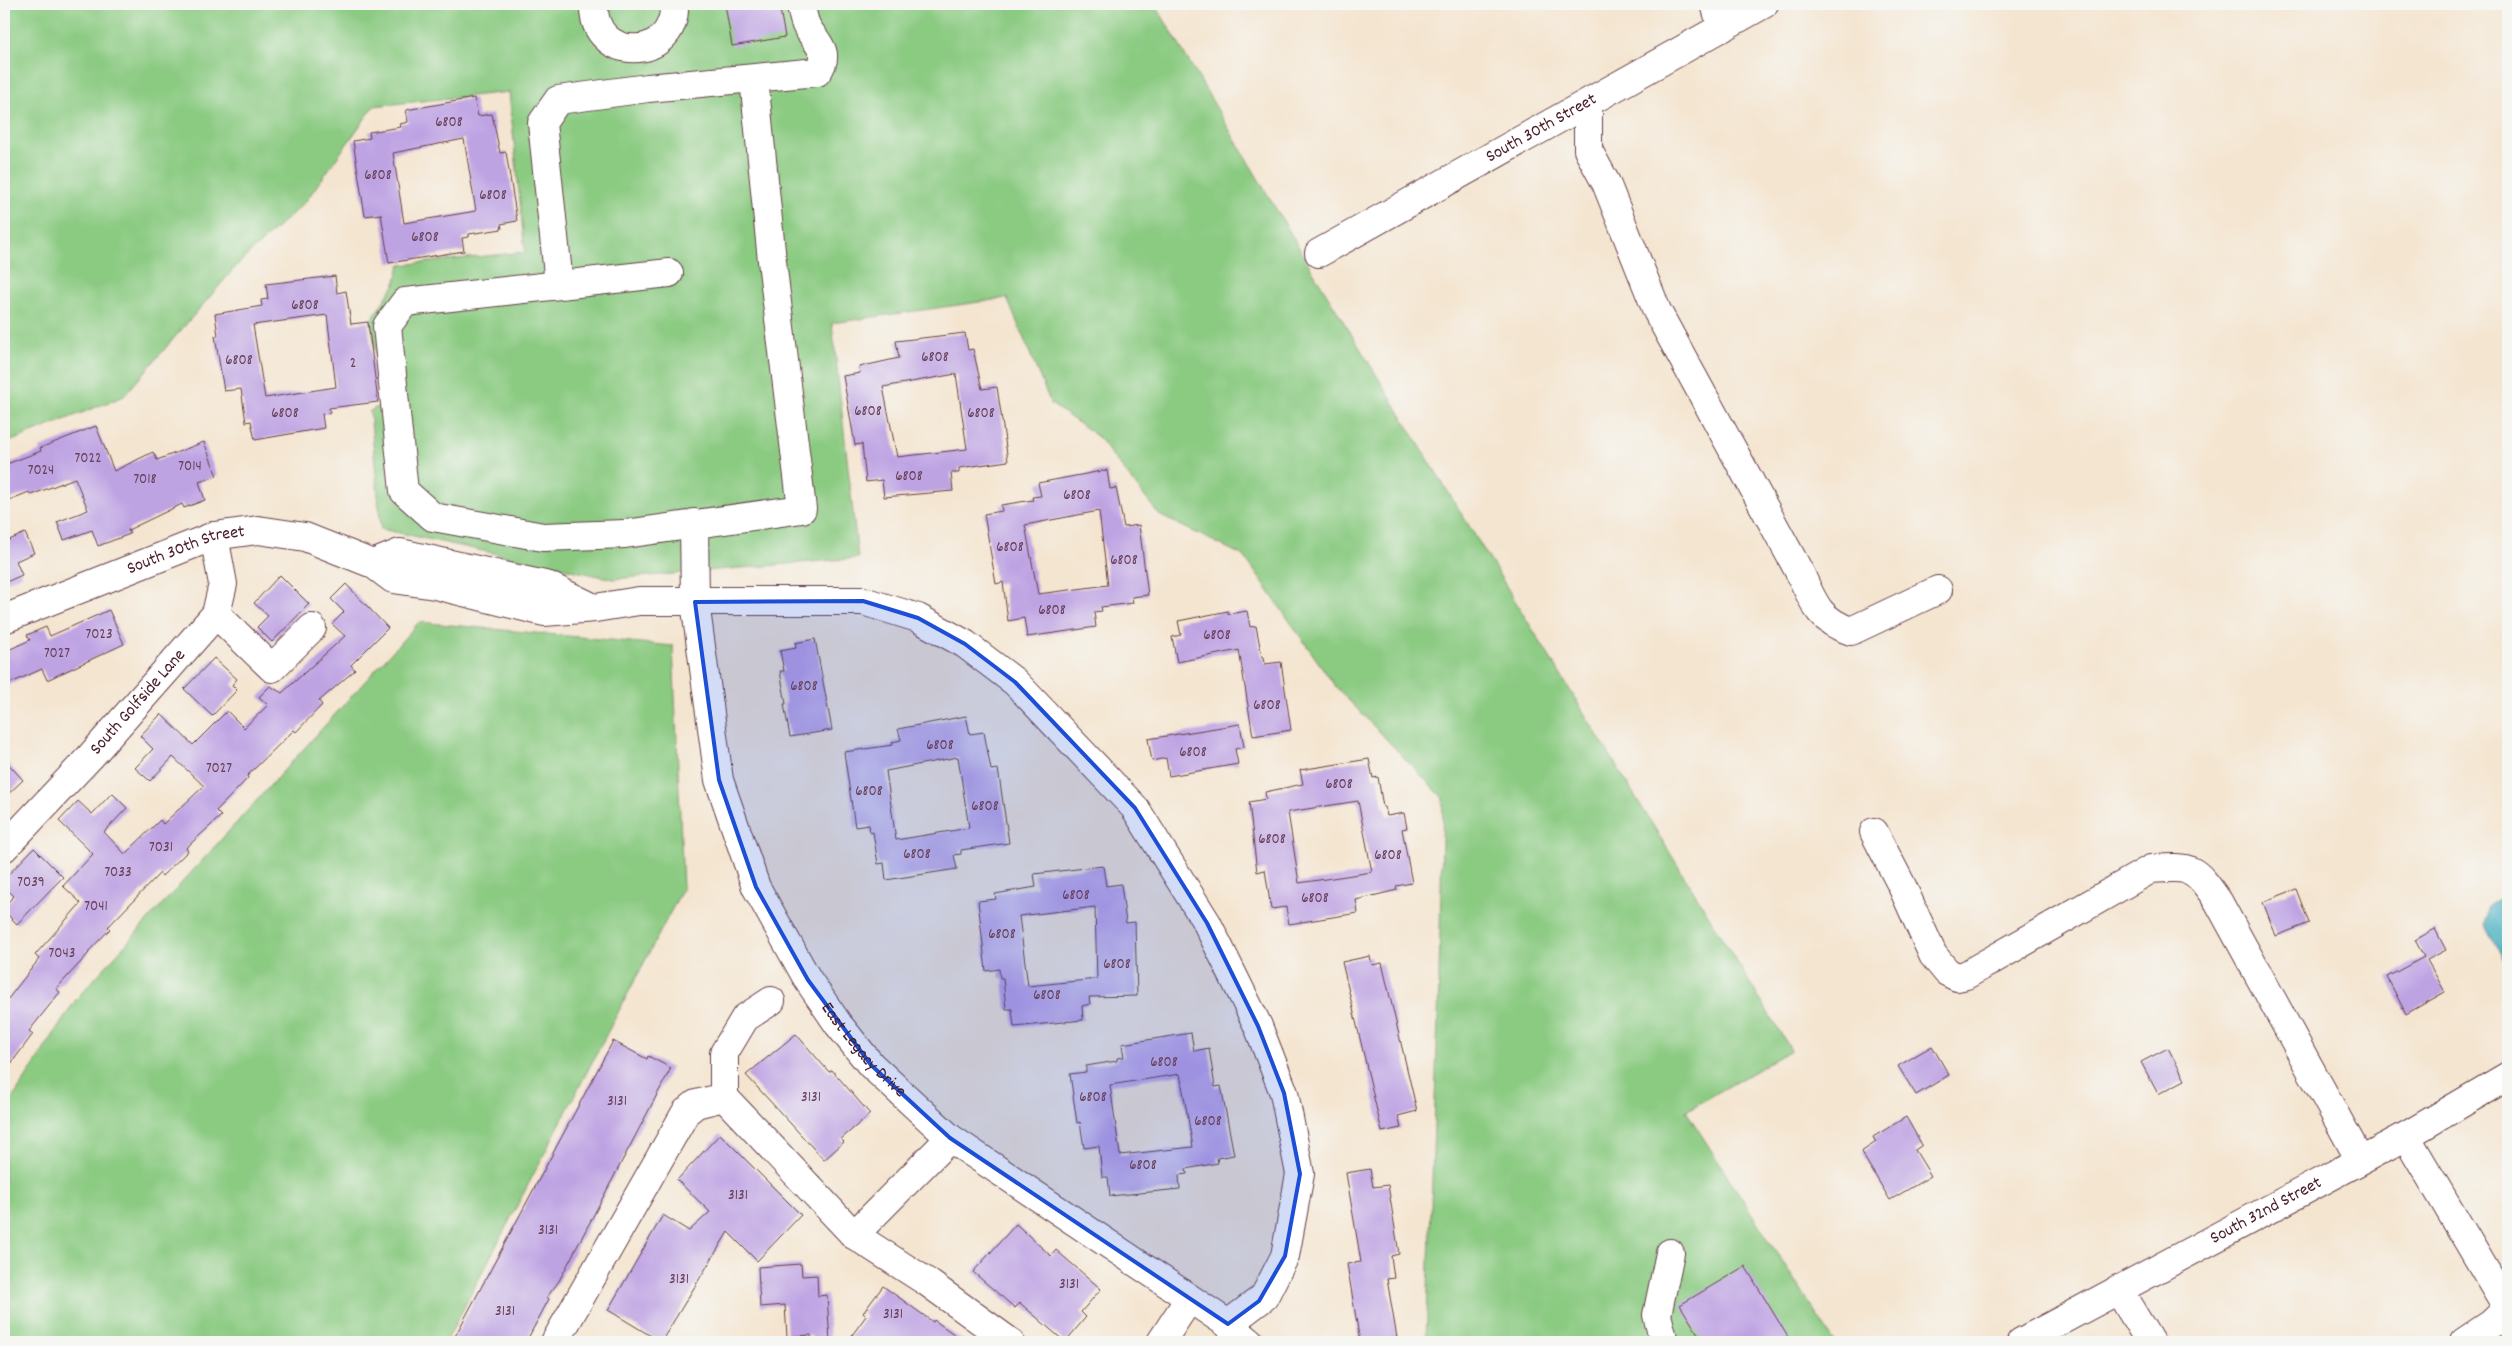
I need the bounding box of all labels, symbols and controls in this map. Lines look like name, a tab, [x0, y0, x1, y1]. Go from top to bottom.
street label: South 30th Street	[1482, 87, 1602, 170]
house number: 6808	[435, 112, 463, 134]
house number: 6808	[364, 165, 392, 187]
house number: 6808	[479, 185, 507, 207]
house number: 6808	[411, 227, 439, 249]
house number: 6808	[291, 295, 319, 317]
house number: 6808	[921, 347, 949, 369]
house number: 6808	[225, 350, 253, 372]
house number: 2	[350, 353, 356, 375]
house number: 6808	[854, 401, 882, 423]
house number: 6808	[271, 403, 299, 425]
house number: 6808	[967, 403, 995, 425]
house number: 7022	[74, 448, 102, 470]
house number: 7014	[178, 456, 202, 478]
house number: 7024	[28, 460, 54, 482]
house number: 6808	[895, 466, 923, 488]
house number: 7018	[133, 469, 157, 491]
house number: 6808	[1063, 485, 1091, 507]
street label: South 30th Street	[123, 519, 247, 582]
house number: 6808	[996, 537, 1024, 559]
house number: 6808	[1110, 550, 1138, 572]
house number: 6808	[1038, 600, 1066, 622]
house number: 7023	[85, 624, 113, 646]
house number: 6808	[1203, 625, 1231, 647]
house number: 7027	[44, 643, 70, 665]
street label: South Golfside Lane	[84, 644, 192, 761]
house number: 6808	[790, 676, 818, 698]
house number: 6808	[1253, 695, 1281, 717]
house number: 6808	[926, 735, 954, 757]
house number: 6808	[1179, 742, 1207, 764]
house number: 7027	[206, 758, 232, 780]
house number: 6808	[1325, 774, 1353, 796]
house number: 6808	[855, 781, 883, 803]
house number: 6808	[971, 796, 999, 818]
house number: 6808	[1258, 829, 1286, 851]
house number: 7031	[149, 837, 173, 859]
house number: 6808	[903, 844, 931, 866]
house number: 6808	[1374, 845, 1402, 867]
house number: 7033	[104, 862, 132, 884]
house number: 7039	[17, 872, 45, 894]
house number: 6808	[1062, 885, 1090, 907]
house number: 6808	[1301, 888, 1329, 910]
house number: 7041	[84, 896, 108, 918]
house number: 6808	[988, 924, 1016, 946]
house number: 7043	[49, 943, 75, 965]
house number: 6808	[1103, 954, 1131, 976]
house number: 6808	[1033, 985, 1061, 1007]
street label: East Legacy Drive	[814, 997, 912, 1104]
house number: 6808	[1150, 1052, 1178, 1074]
house number: 3131	[801, 1087, 821, 1109]
house number: 6808	[1079, 1087, 1107, 1109]
house number: 3131	[607, 1091, 627, 1113]
house number: 6808	[1194, 1111, 1222, 1133]
house number: 6808	[1129, 1155, 1157, 1177]
street label: South 32nd Street	[2206, 1171, 2327, 1251]
house number: 3131	[728, 1185, 748, 1207]
house number: 3131	[538, 1220, 558, 1242]
house number: 3131	[669, 1269, 689, 1291]
house number: 3131	[1059, 1274, 1079, 1296]
house number: 3131	[495, 1301, 515, 1323]
house number: 3131	[883, 1304, 903, 1326]

